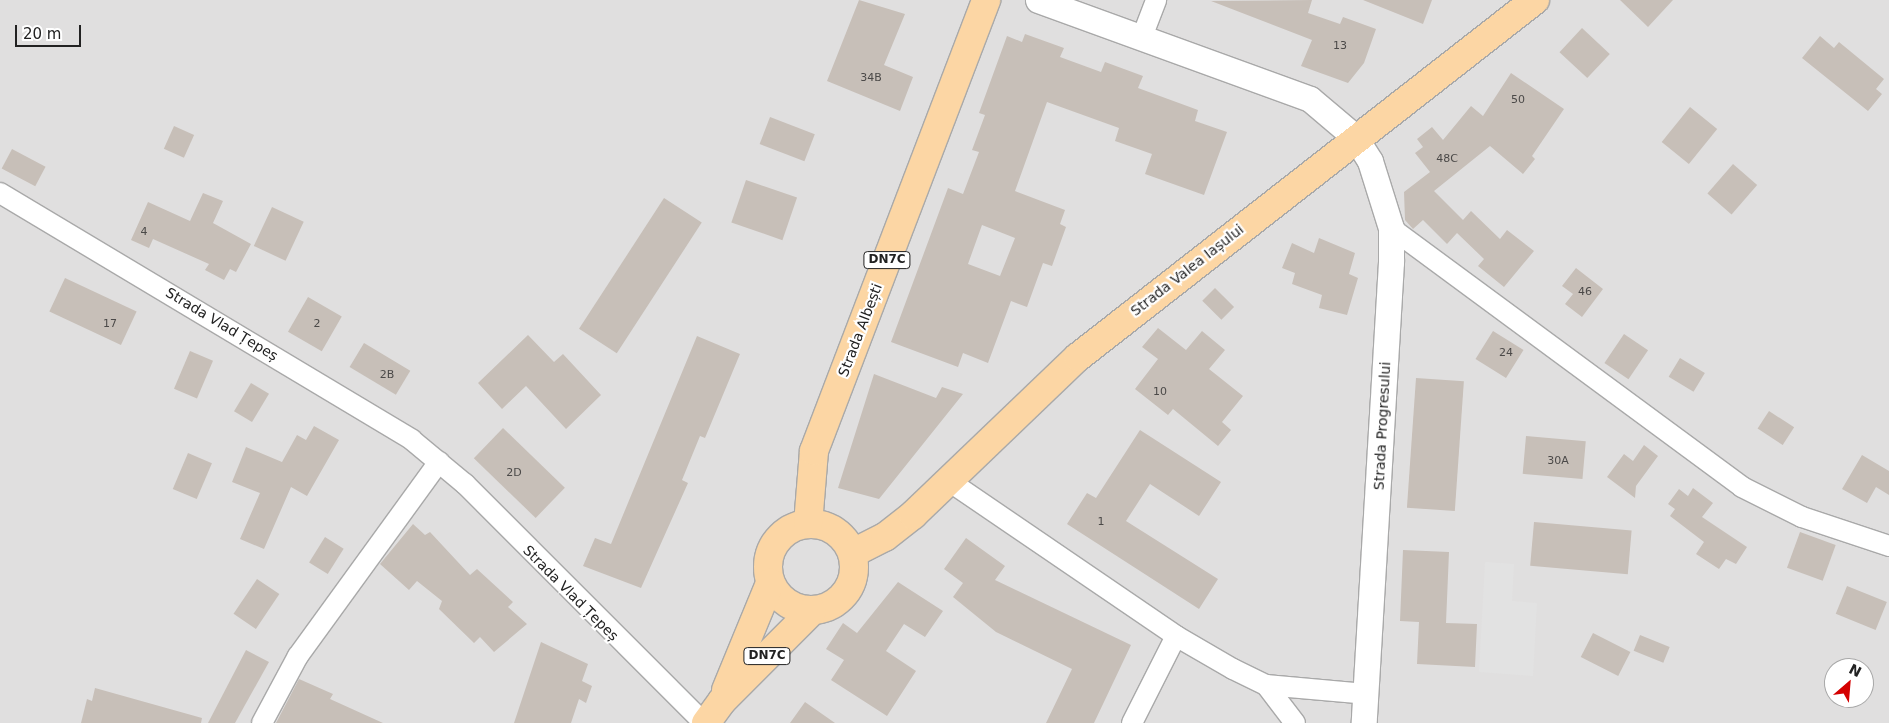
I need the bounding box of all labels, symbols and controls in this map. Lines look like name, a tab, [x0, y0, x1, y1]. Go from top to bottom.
scale bar	[18, 15, 84, 47]
text: 20 m	[23, 25, 61, 43]
house number: 13	[1333, 39, 1347, 53]
house number: 34B	[860, 71, 882, 85]
house number: 50	[1511, 93, 1525, 107]
house number: 48C	[1436, 152, 1458, 166]
street label: Strada Valea Iașului	[1127, 221, 1247, 319]
house number: 4	[141, 225, 147, 239]
road number: DN7C	[863, 250, 911, 270]
street label: Strada Albești	[835, 281, 885, 379]
street label: Strada Vlad Țepeș	[163, 284, 281, 364]
house number: 46	[1578, 285, 1592, 299]
house number: 17	[103, 317, 117, 331]
house number: 2	[314, 317, 320, 331]
house number: 24	[1499, 346, 1513, 360]
street label: Strada Progresului	[1370, 361, 1394, 491]
house number: 2B	[380, 368, 394, 382]
house number: 10	[1153, 385, 1167, 399]
house number: 30A	[1547, 454, 1569, 468]
house number: 2D	[506, 466, 522, 480]
house number: 1	[1098, 515, 1104, 529]
street label: Strada Vlad Țepeș	[520, 542, 622, 644]
road number: DN7C	[743, 646, 791, 666]
north arrow	[1824, 658, 1874, 708]
text: N	[1847, 661, 1864, 680]

